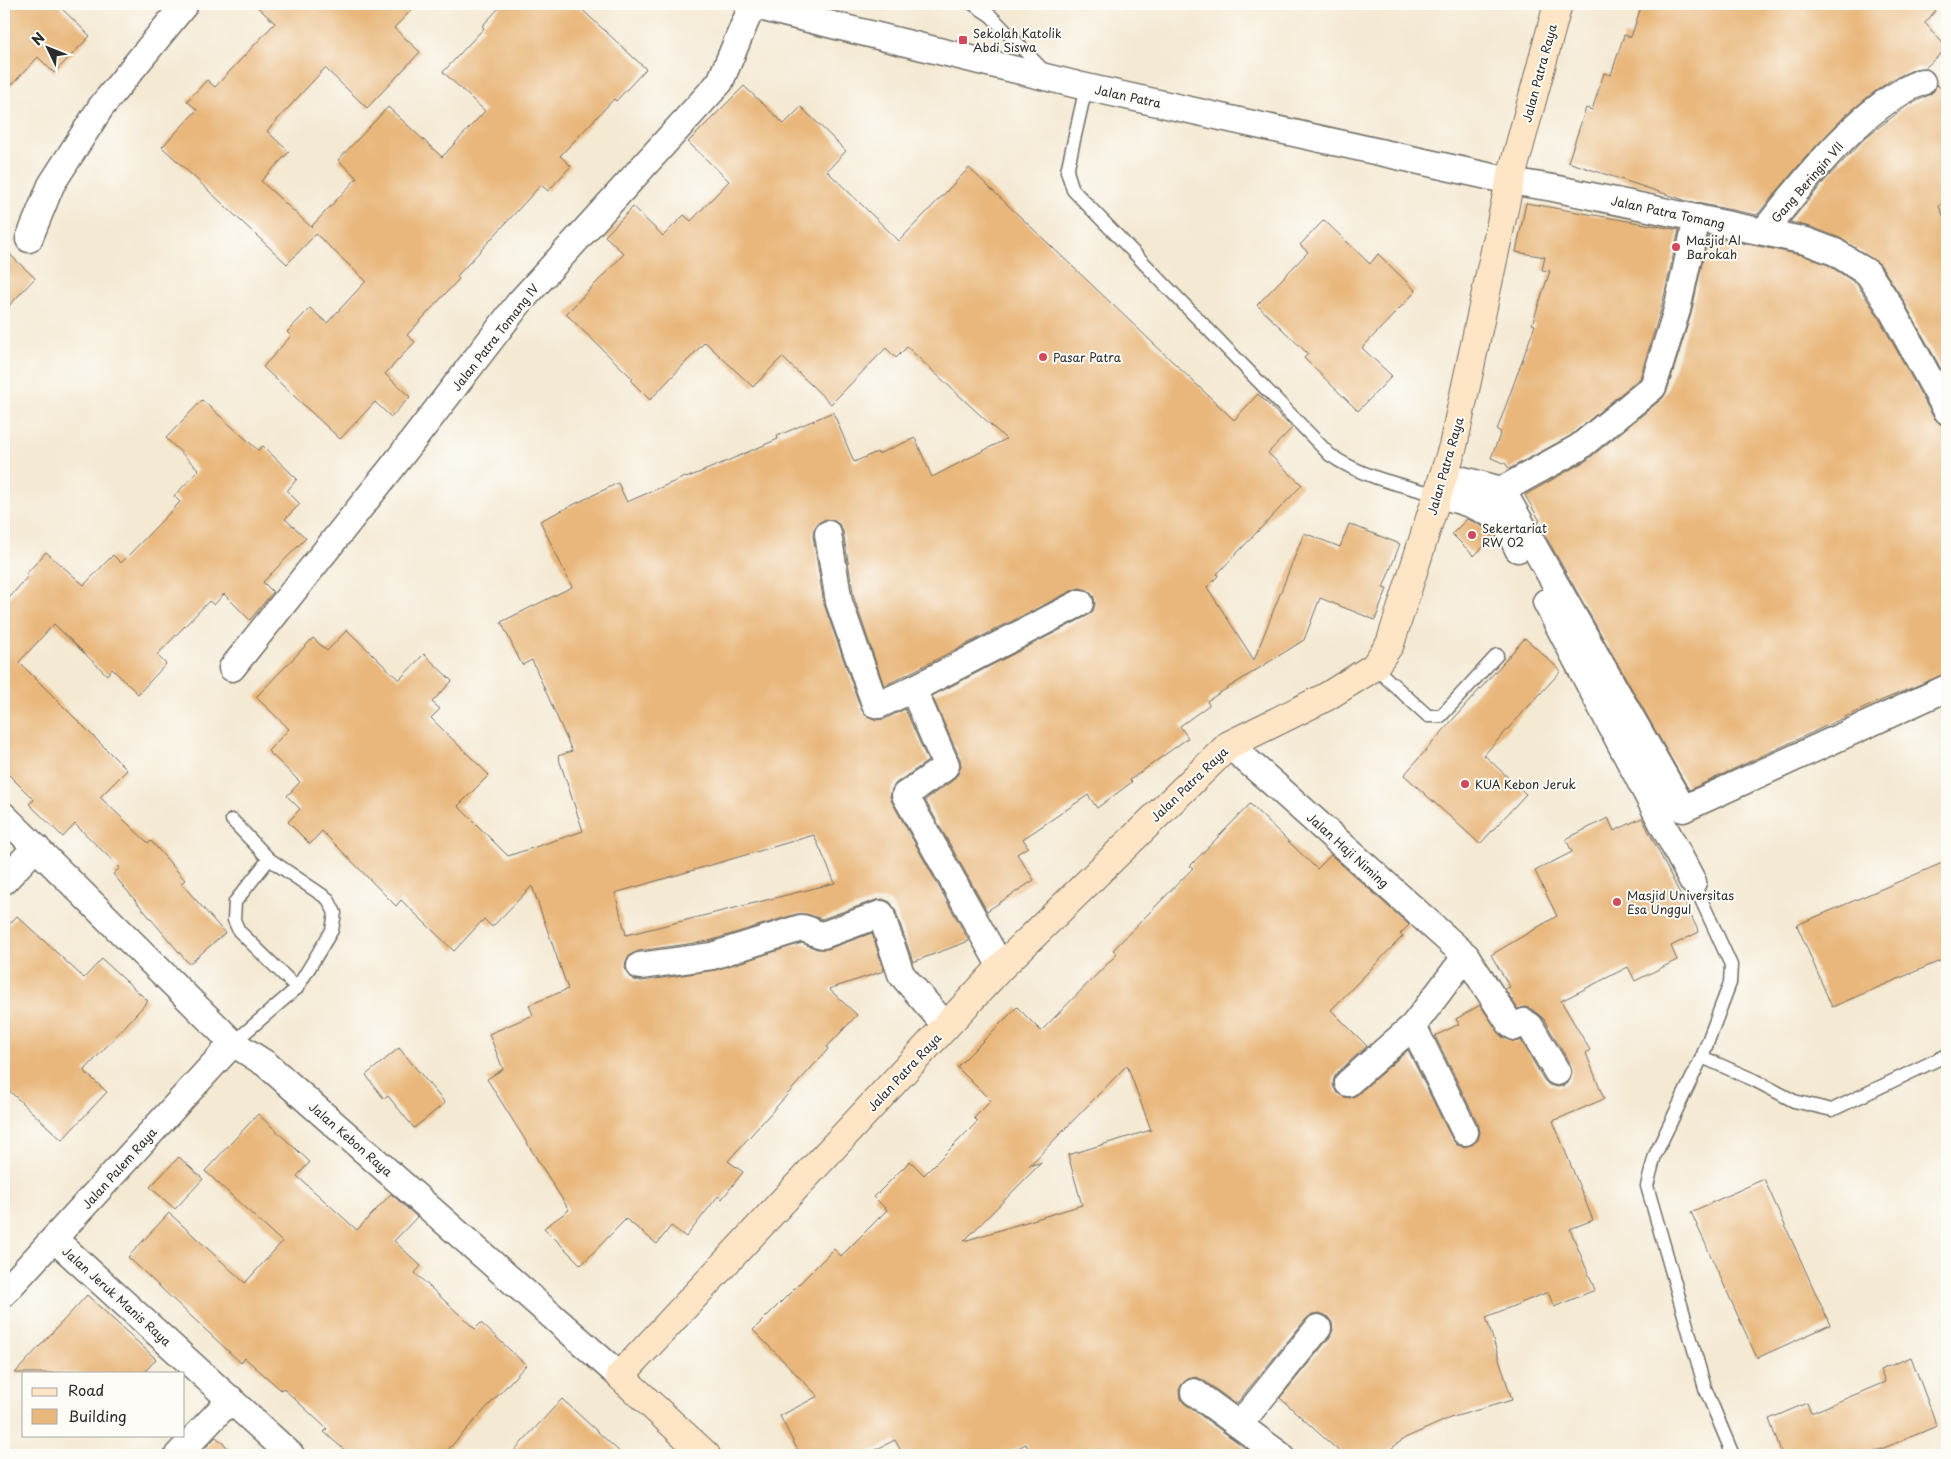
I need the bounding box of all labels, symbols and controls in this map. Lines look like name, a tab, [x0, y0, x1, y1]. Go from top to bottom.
street label: Jalan Patra Raya	[1517, 21, 1561, 124]
north arrow	[22, 22, 72, 72]
place label: Sekolah Katolik Abdi Siswa	[973, 24, 1062, 56]
text: N	[27, 28, 50, 50]
marker: Sekolah Katolik Abdi Siswa	[957, 34, 969, 46]
street label: Jalan Patra	[1093, 80, 1164, 112]
street label: Gang Beringin VII	[1767, 138, 1847, 226]
street label: Jalan Patra Tomang	[1609, 191, 1727, 233]
place label: Masjid Al Barokah	[1686, 231, 1741, 263]
marker: Masjid Al Barokah	[1670, 241, 1682, 253]
street label: Jalan Patra Tomang IV	[447, 280, 543, 394]
place label: Pasar Patra	[1053, 348, 1122, 366]
marker: Pasar Patra	[1037, 351, 1049, 363]
street label: Jalan Patra Raya	[1422, 415, 1468, 517]
place label: Sekertariat RW 02	[1482, 519, 1547, 551]
marker: Sekertariat RW 02	[1466, 529, 1478, 541]
street label: Jalan Patra Raya	[1146, 742, 1232, 826]
place label: KUA Kebon Jeruk	[1475, 775, 1576, 793]
marker: KUA Kebon Jeruk	[1459, 778, 1471, 790]
street label: Jalan Haji Niming	[1303, 808, 1393, 892]
place label: Masjid Universitas Esa Unggul	[1627, 886, 1734, 918]
marker: Masjid Universitas Esa Unggul	[1611, 896, 1623, 908]
street label: Jalan Patra Raya	[863, 1029, 945, 1115]
street label: Jalan Kebon Raya	[305, 1098, 397, 1181]
street label: Jalan Palem Raya	[77, 1123, 161, 1213]
street label: Jalan Jeruk Manis Raya	[59, 1242, 176, 1350]
legend	[22, 1372, 185, 1436]
text: Road	[68, 1378, 104, 1401]
text: Building	[68, 1404, 127, 1427]

